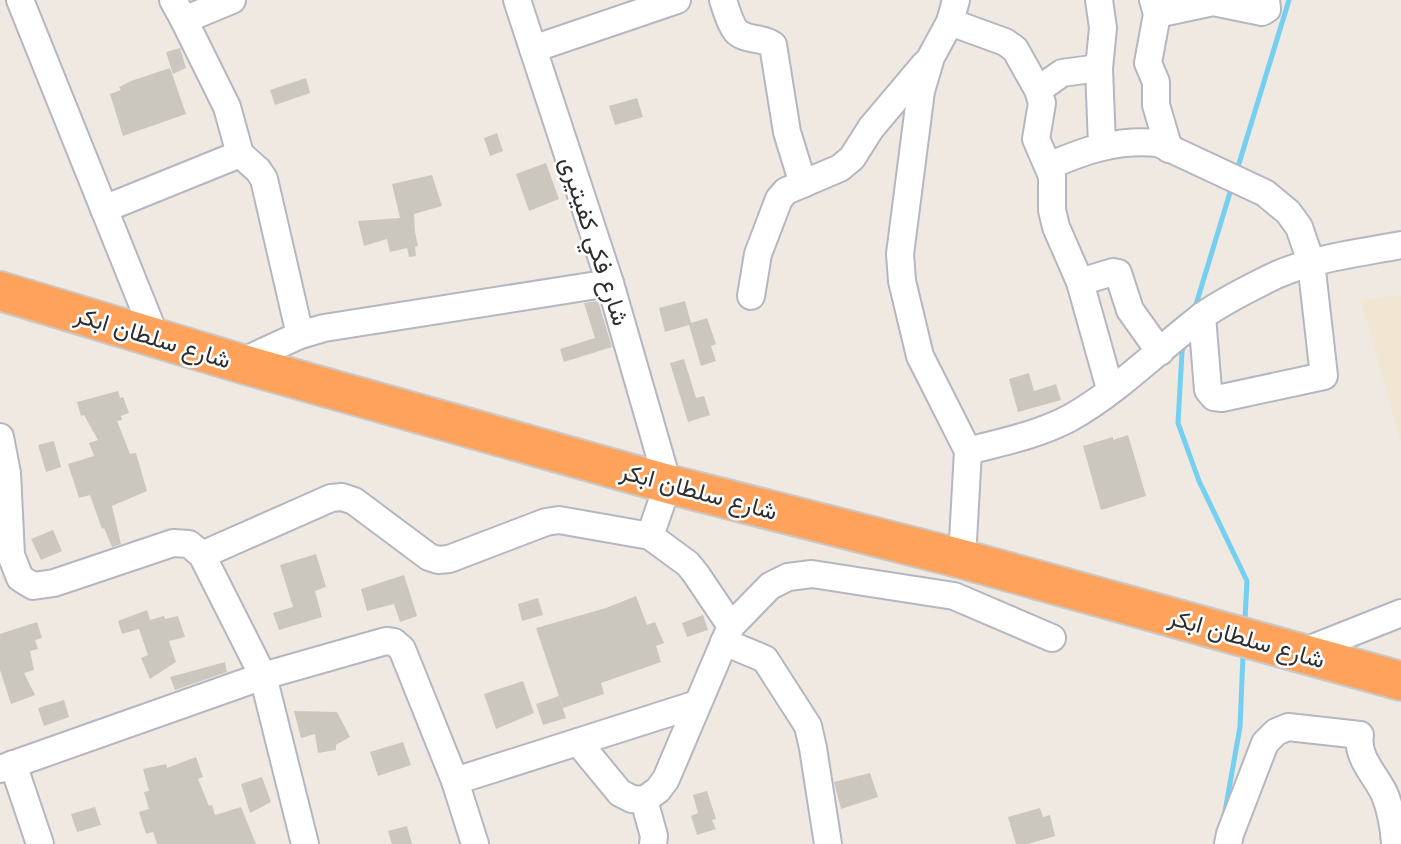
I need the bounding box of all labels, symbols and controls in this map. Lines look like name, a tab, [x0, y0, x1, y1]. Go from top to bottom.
street label: شارع فكي كفيتيرى	[549, 153, 635, 331]
street label: شارع سلطان ابكر	[70, 300, 234, 376]
street label: شارع سلطان ابكر	[616, 457, 780, 528]
street label: شارع سلطان ابكر	[1164, 603, 1328, 676]

